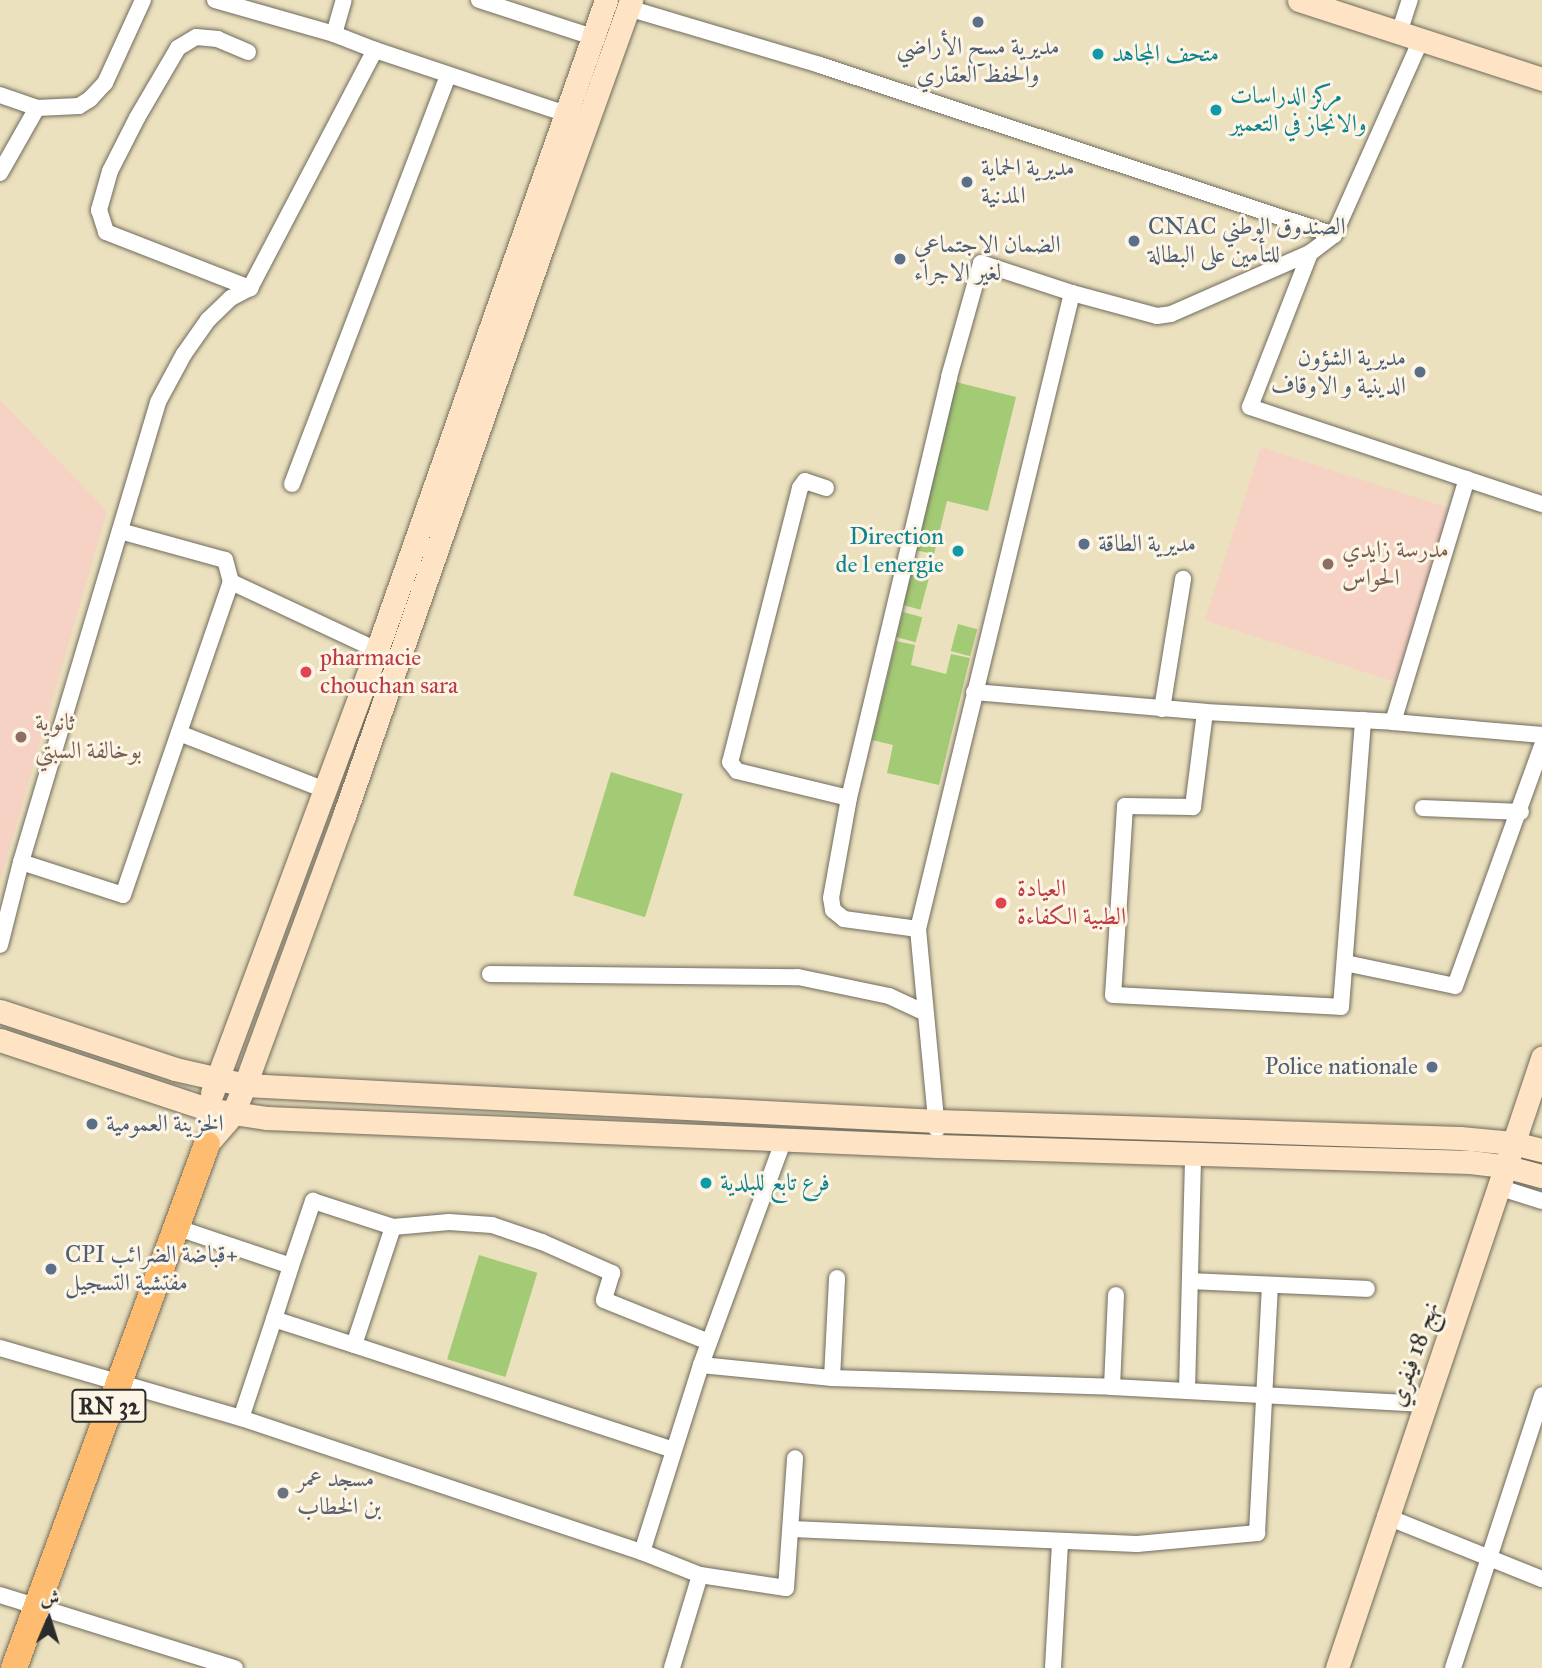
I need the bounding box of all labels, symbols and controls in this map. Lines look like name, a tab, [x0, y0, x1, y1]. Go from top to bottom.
marker: مديرية مسح الأراضي والحفظ العقاري	[970, 14, 986, 30]
place label: مديرية مسح الأراضي والحفظ العقاري	[897, 33, 1059, 89]
place label: متحف المجاهد	[1112, 40, 1219, 68]
marker: متحف المجاهد	[1090, 46, 1106, 62]
place label: مركز الدراسات والانجاز في التعمير	[1230, 82, 1366, 138]
marker: مركز الدراسات والانجاز في التعمير	[1208, 102, 1224, 118]
place label: مديرية الحماية المدنية	[981, 154, 1075, 210]
marker: مديرية الحماية المدنية	[959, 174, 975, 190]
place label: CNAC الصندوق الوطني للتأمين على البطالة	[1148, 213, 1346, 269]
place label: الضمان الاجتماعي لغير الاجراء	[914, 231, 1061, 287]
marker: CNAC الصندوق الوطني للتأمين على البطالة	[1126, 233, 1142, 249]
marker: الضمان الاجتماعي لغير الاجراء	[892, 251, 908, 267]
place label: مديرية الشؤون الدينية و الاوقاف	[1271, 344, 1406, 400]
marker: مديرية الشؤون الدينية و الاوقاف	[1412, 364, 1428, 380]
place label: Direction de l energie	[835, 523, 944, 579]
place label: مديرية الطاقة	[1098, 530, 1196, 558]
marker: مديرية الطاقة	[1076, 536, 1092, 552]
place label: مدرسة زايدي الحواس	[1342, 536, 1449, 592]
marker: Direction de l energie	[950, 543, 966, 559]
marker: مدرسة زايدي الحواس	[1320, 556, 1336, 572]
place label: pharmacie chouchan sara	[320, 644, 458, 700]
marker: pharmacie chouchan sara	[298, 664, 314, 680]
place label: ثانوية بوخالفة السبتي	[35, 709, 142, 765]
marker: ثانوية بوخالفة السبتي	[13, 729, 29, 745]
place label: العيادة الطبية الكفاءة	[1017, 875, 1126, 931]
marker: العيادة الطبية الكفاءة	[991, 893, 1011, 913]
place label: Police nationale	[1264, 1053, 1418, 1081]
marker: Police nationale	[1424, 1059, 1440, 1075]
place label: الخزينة العمومية	[106, 1110, 224, 1138]
marker: الخزينة العمومية	[84, 1116, 100, 1132]
place label: فرع تابع للبلدية	[720, 1169, 830, 1197]
marker: فرع تابع للبلدية	[698, 1175, 714, 1191]
place label: CPI قباضة الضرائب+ مفتشية التسجيل	[65, 1241, 238, 1297]
marker: CPI قباضة الضرائب+ مفتشية التسجيل	[43, 1261, 59, 1277]
street label: نهج 18 فيفري	[1383, 1298, 1445, 1410]
road number: RN 32	[70, 1386, 148, 1426]
place label: مسجد عمر بن الخطاب	[297, 1465, 381, 1521]
marker: مسجد عمر بن الخطاب	[275, 1485, 291, 1501]
north arrow	[14, 1584, 84, 1654]
text: ش	[40, 1586, 60, 1610]

